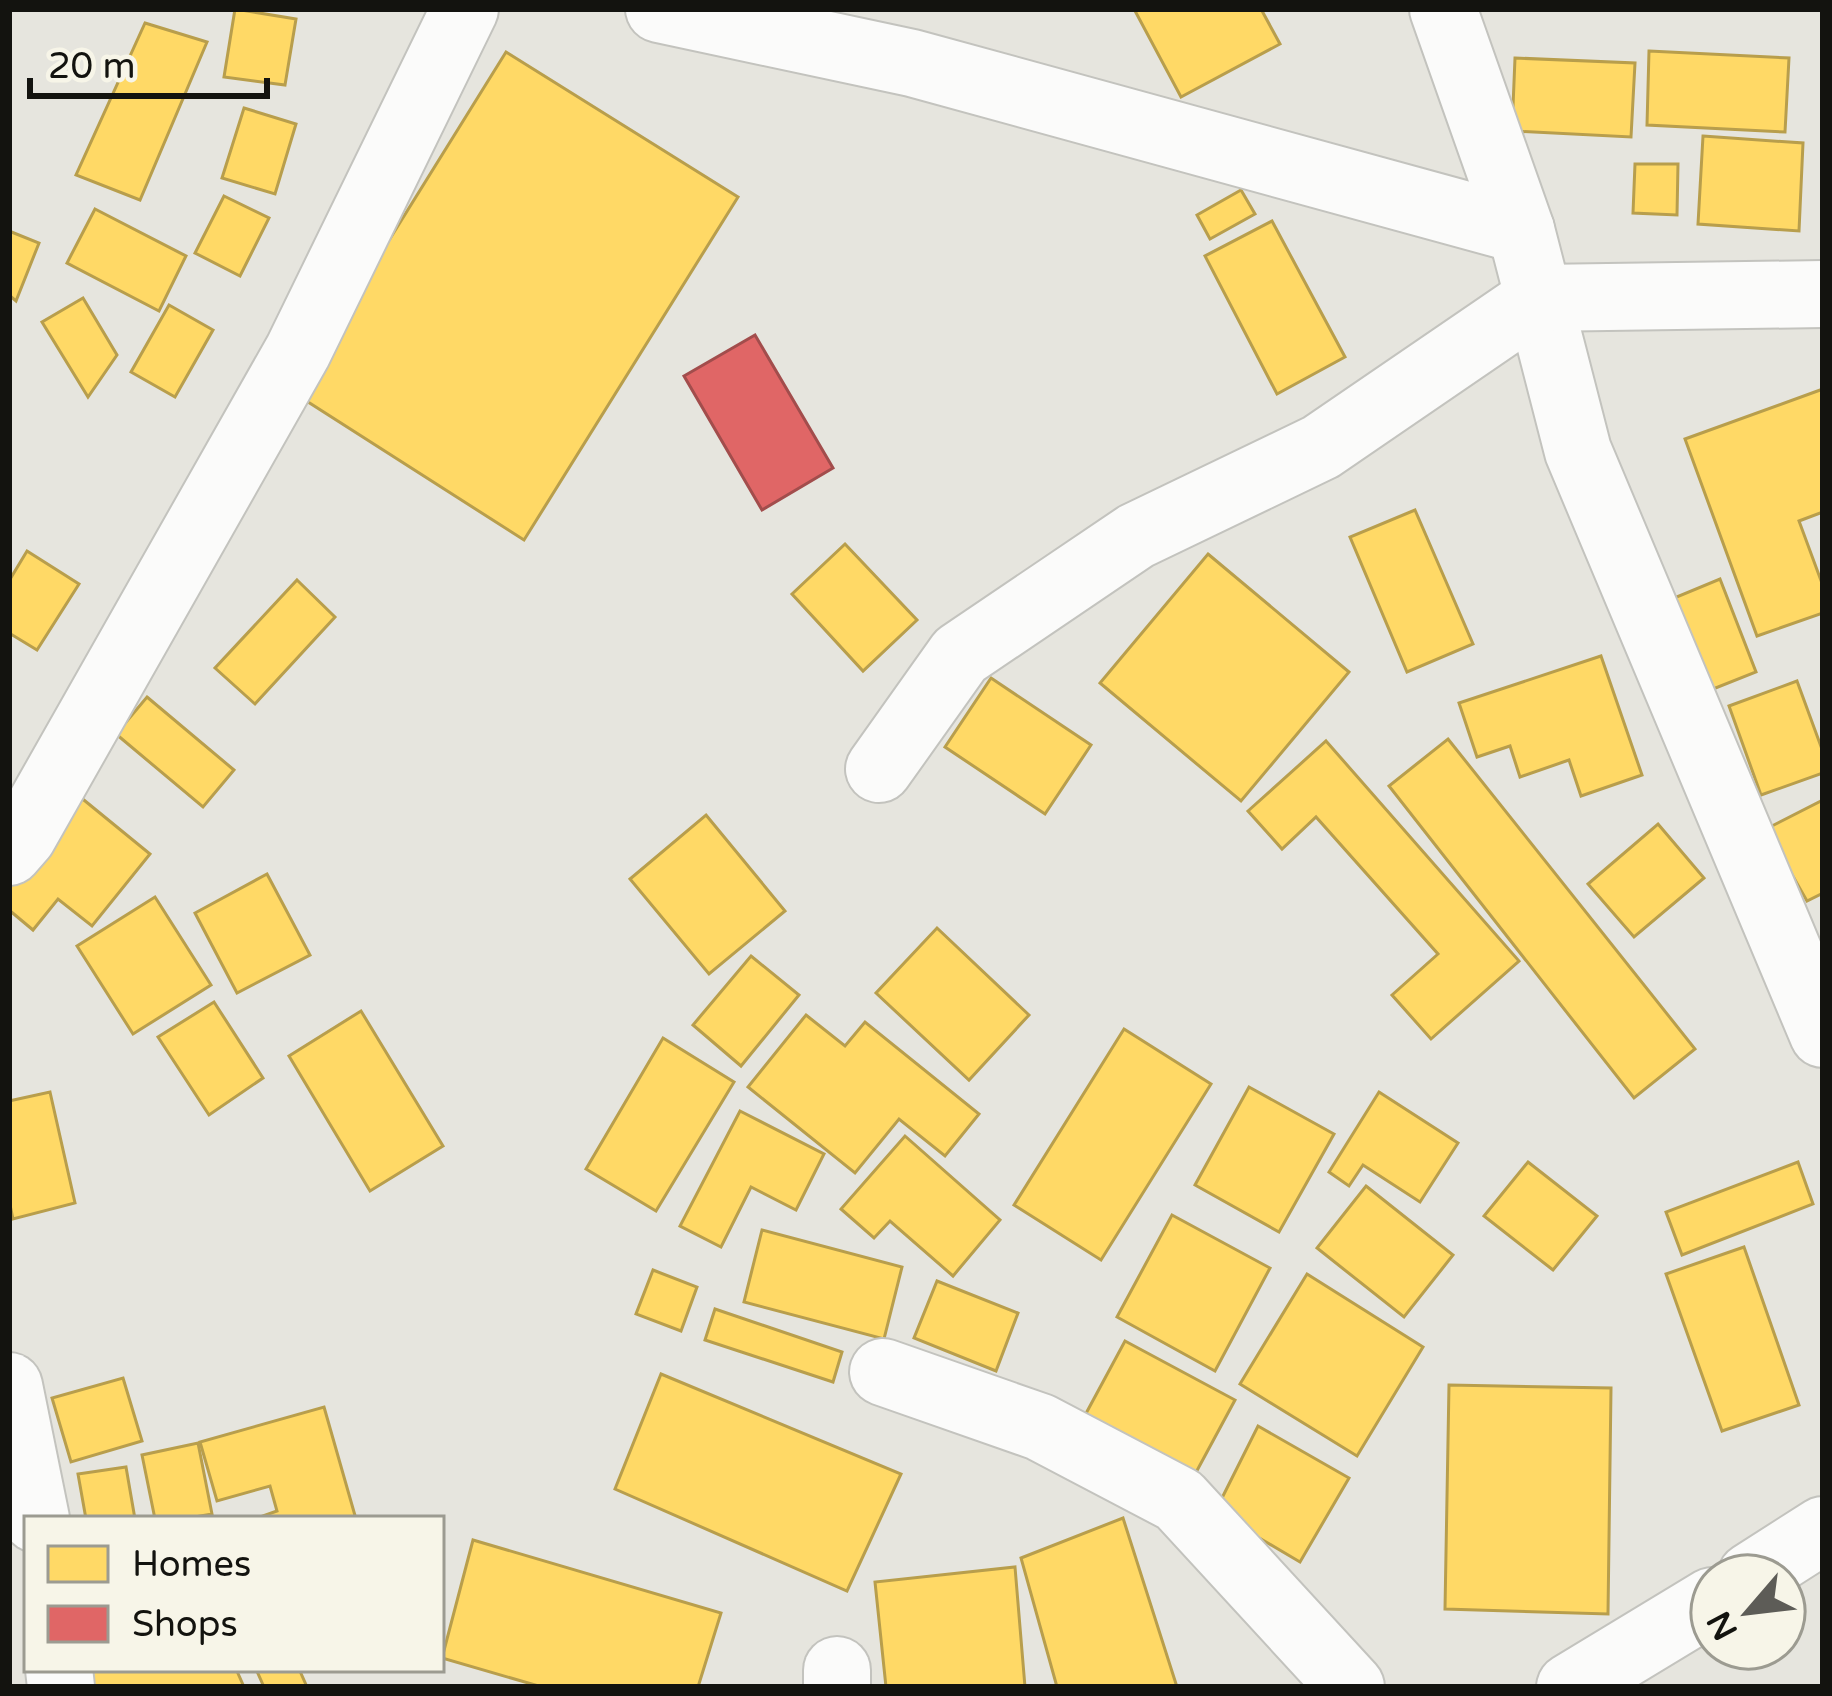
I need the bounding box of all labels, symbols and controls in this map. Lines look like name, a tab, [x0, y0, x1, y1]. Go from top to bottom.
scale bar	[30, 24, 267, 98]
text: 20 m	[48, 45, 136, 88]
legend	[24, 1516, 444, 1672]
text: Homes	[132, 1543, 251, 1586]
north arrow	[1688, 1552, 1808, 1672]
text: Shops	[132, 1603, 238, 1646]
text: N	[1699, 1605, 1746, 1646]

